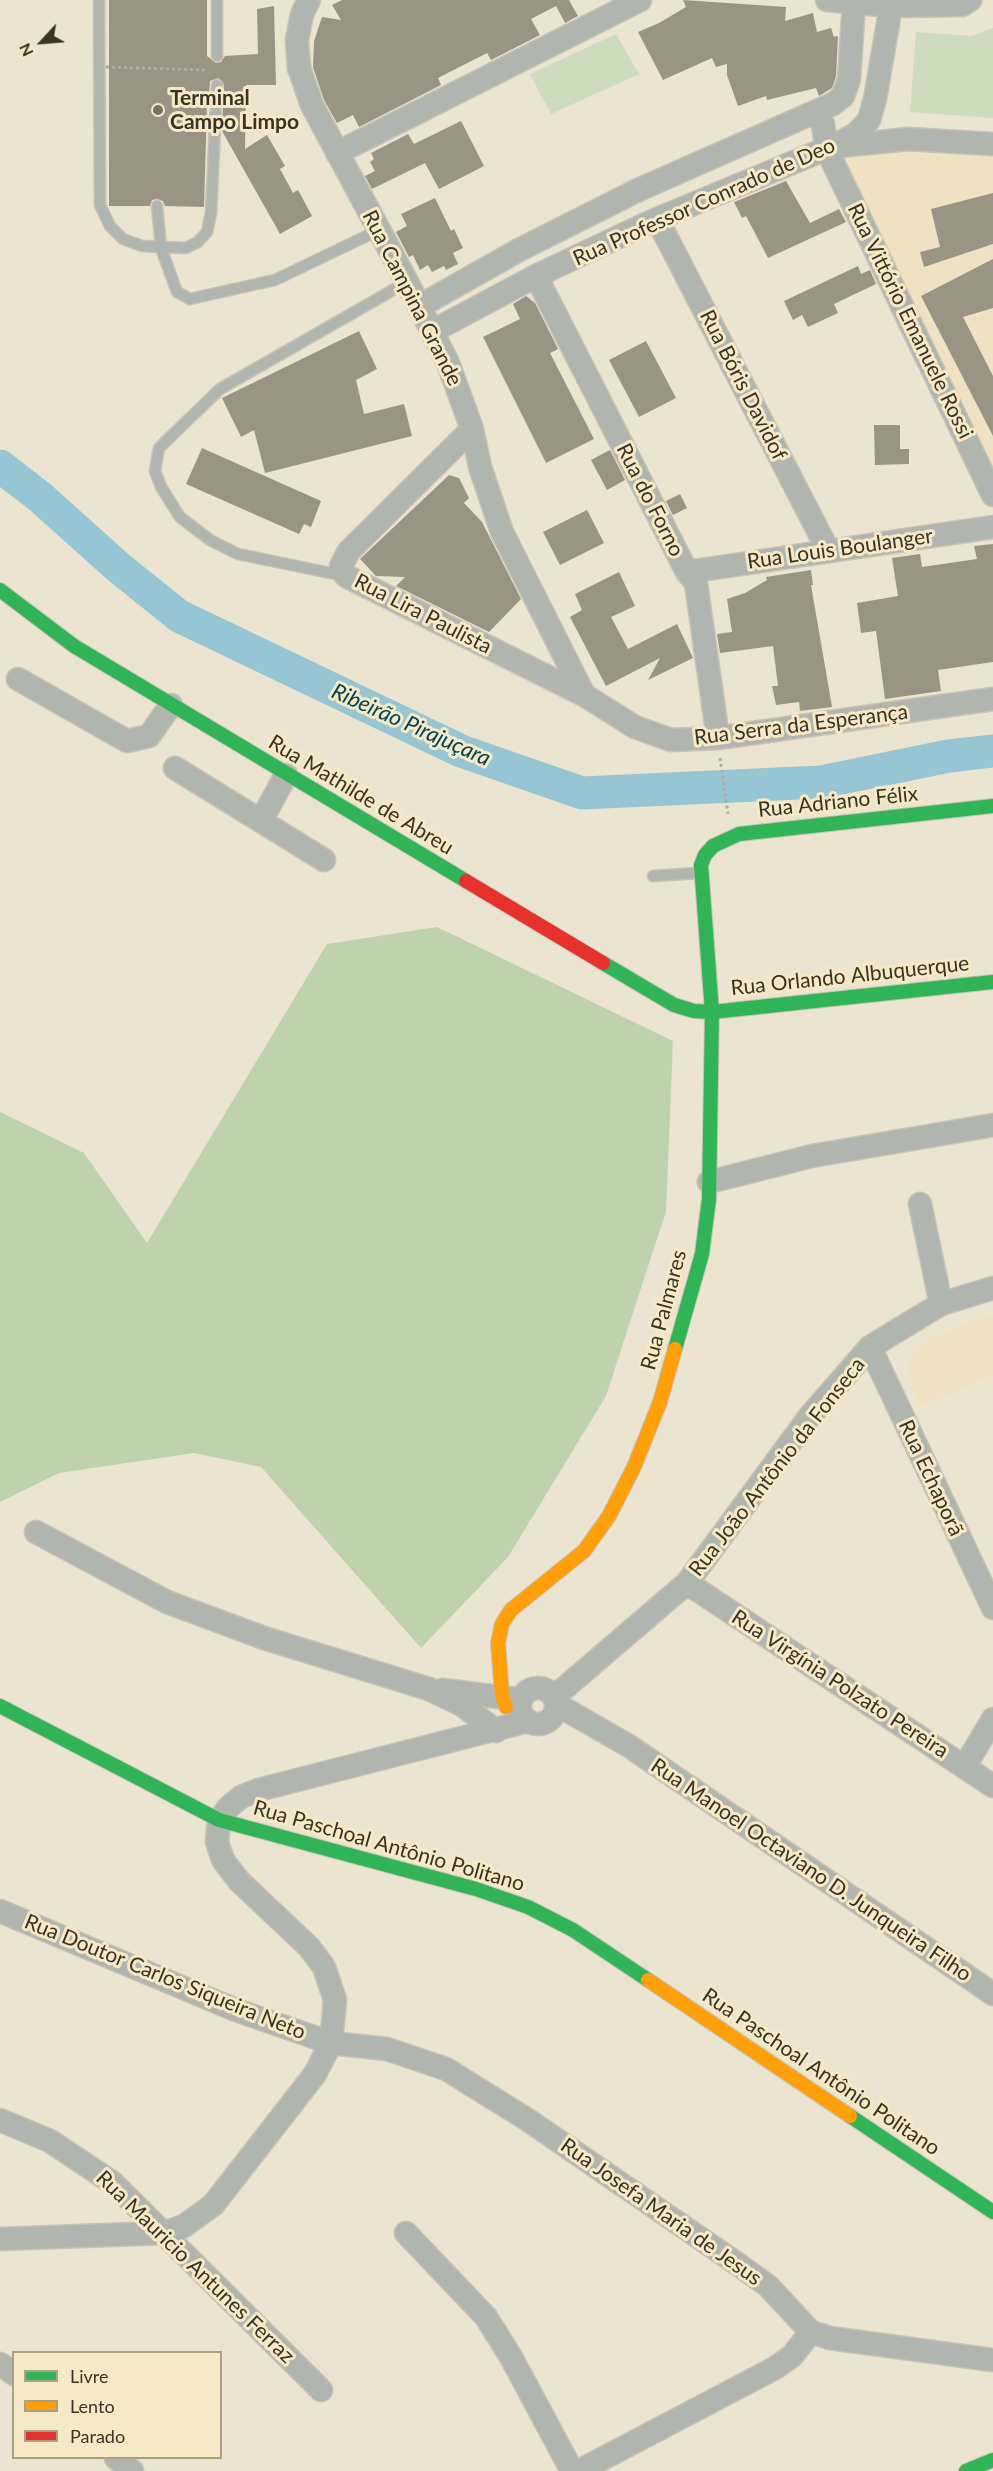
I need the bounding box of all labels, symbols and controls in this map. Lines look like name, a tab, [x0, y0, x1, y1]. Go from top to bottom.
north arrow	[12, 12, 72, 72]
text: N	[14, 40, 37, 60]
place label: Terminal Campo Limpo	[170, 85, 299, 135]
marker: Terminal Campo Limpo	[151, 103, 165, 117]
street label: Rua Professor Conrado de Deo	[569, 133, 839, 271]
street label: Rua Vittório Emanuele Rossi	[842, 199, 978, 443]
street label: Rua Campina Grande	[357, 206, 467, 390]
street label: Rua Bóris Davidof	[694, 306, 792, 464]
street label: Rua do Forno	[611, 439, 689, 561]
street label: Rua Louis Boulanger	[746, 524, 934, 574]
street label: Rua Lira Paulista	[350, 569, 496, 659]
water label: Ribeirão Pirajuçara	[327, 678, 495, 772]
street label: Rua Serra da Esperança	[693, 699, 909, 751]
street label: Rua Mathilde de Abreu	[264, 730, 458, 860]
street label: Rua Adriano Félix	[757, 781, 919, 823]
street label: Rua Orlando Albuquerque	[730, 951, 970, 1001]
street label: Rua Palmares	[636, 1247, 692, 1373]
street label: Rua João Antônio da Fonseca	[684, 1353, 870, 1581]
street label: Rua Echaporã	[893, 1416, 969, 1540]
street label: Rua Virgínia Polzato Pereira	[727, 1604, 953, 1764]
street label: Rua Manoel Octaviano D. Junqueira Filho	[646, 1753, 976, 1987]
street label: Rua Paschoal Antônio Politano	[250, 1795, 528, 1897]
street label: Rua Doutor Carlos Siqueira Neto	[21, 1909, 309, 2045]
street label: Rua Paschoal Antônio Politano	[697, 1983, 945, 2161]
street label: Rua Josefa Maria de Jesus	[556, 2133, 766, 2291]
street label: Rua Mauricio Antunes Ferraz	[91, 2166, 299, 2368]
legend	[12, 2351, 222, 2459]
text: Livre	[70, 2365, 109, 2387]
text: Lento	[70, 2395, 115, 2417]
text: Parado	[70, 2425, 125, 2447]

